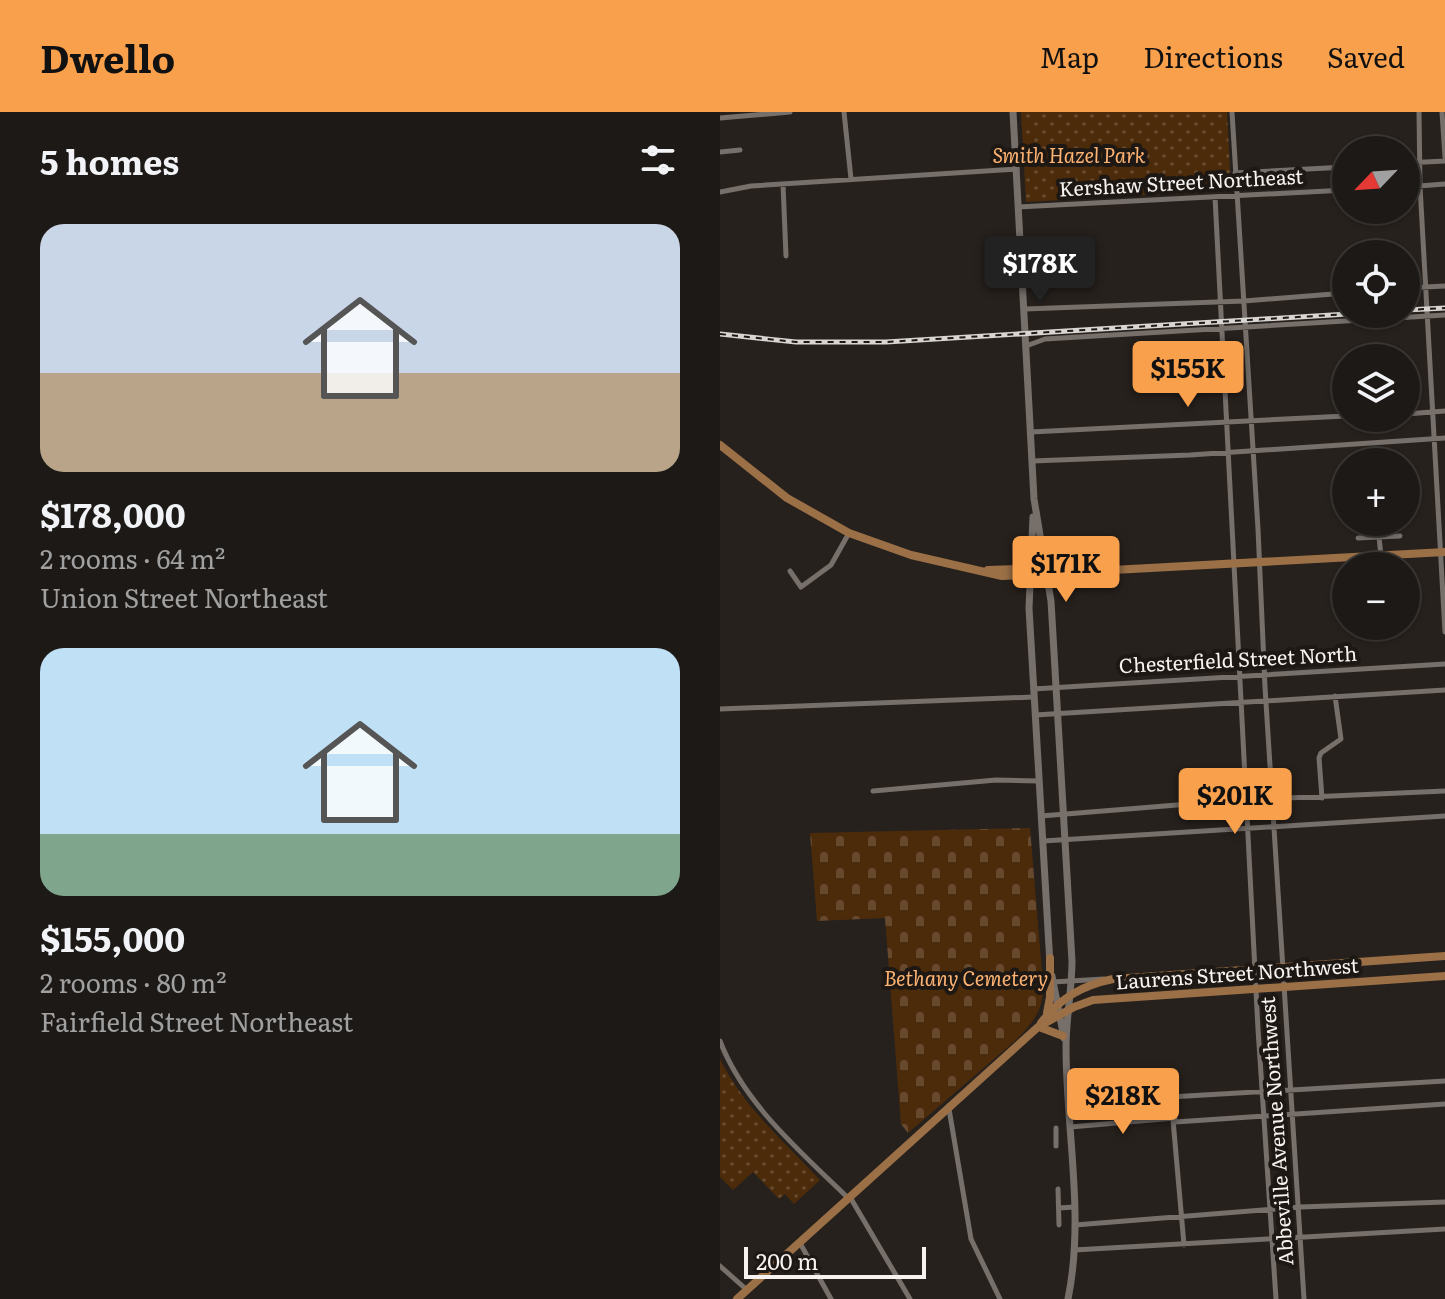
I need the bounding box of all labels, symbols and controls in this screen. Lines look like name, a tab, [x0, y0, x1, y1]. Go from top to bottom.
text: Dwello	[40, 28, 175, 85]
text: Map	[1040, 35, 1099, 77]
text: Directions	[1143, 35, 1283, 77]
text: Saved	[1327, 35, 1405, 77]
text: 5 homes	[40, 135, 179, 185]
north arrow	[1332, 136, 1420, 224]
map controls	[1332, 136, 1420, 640]
icon: filters	[636, 138, 680, 182]
park label: Smith Hazel Park	[992, 139, 1146, 169]
street label: Kershaw Street Northeast	[1058, 160, 1304, 202]
pin: $178K	[984, 236, 1096, 304]
button: locate	[1332, 240, 1420, 328]
text: $178K	[1002, 242, 1078, 281]
icon: home	[288, 276, 432, 420]
pin: $155K	[1132, 341, 1244, 409]
button: layers	[1332, 344, 1420, 432]
text: $155K	[1151, 347, 1225, 386]
button: +	[1332, 448, 1420, 536]
text: $178,000	[40, 488, 186, 538]
pin: $171K	[1010, 536, 1122, 604]
text: 2 rooms · 64 m²	[40, 538, 225, 577]
text: $171K	[1031, 542, 1101, 581]
button: −	[1332, 552, 1420, 640]
text: Union Street Northeast	[40, 577, 328, 616]
street label: Chesterfield Street North	[1118, 637, 1358, 679]
icon: home	[288, 700, 432, 844]
pin: $201K	[1179, 768, 1291, 836]
text: $201K	[1197, 774, 1273, 813]
text: $155,000	[40, 912, 185, 962]
street label: Laurens Street Northwest	[1114, 949, 1359, 995]
text: 2 rooms · 80 m²	[40, 962, 227, 1001]
park label: Bethany Cemetery	[884, 962, 1048, 992]
street label: Abbeville Avenue Northwest	[1251, 996, 1299, 1267]
text: Fairfield Street Northeast	[40, 1001, 353, 1040]
pin: $218K	[1067, 1068, 1179, 1136]
text: $218K	[1085, 1074, 1161, 1113]
scale bar	[744, 1243, 926, 1279]
text: 200 m	[756, 1244, 818, 1277]

